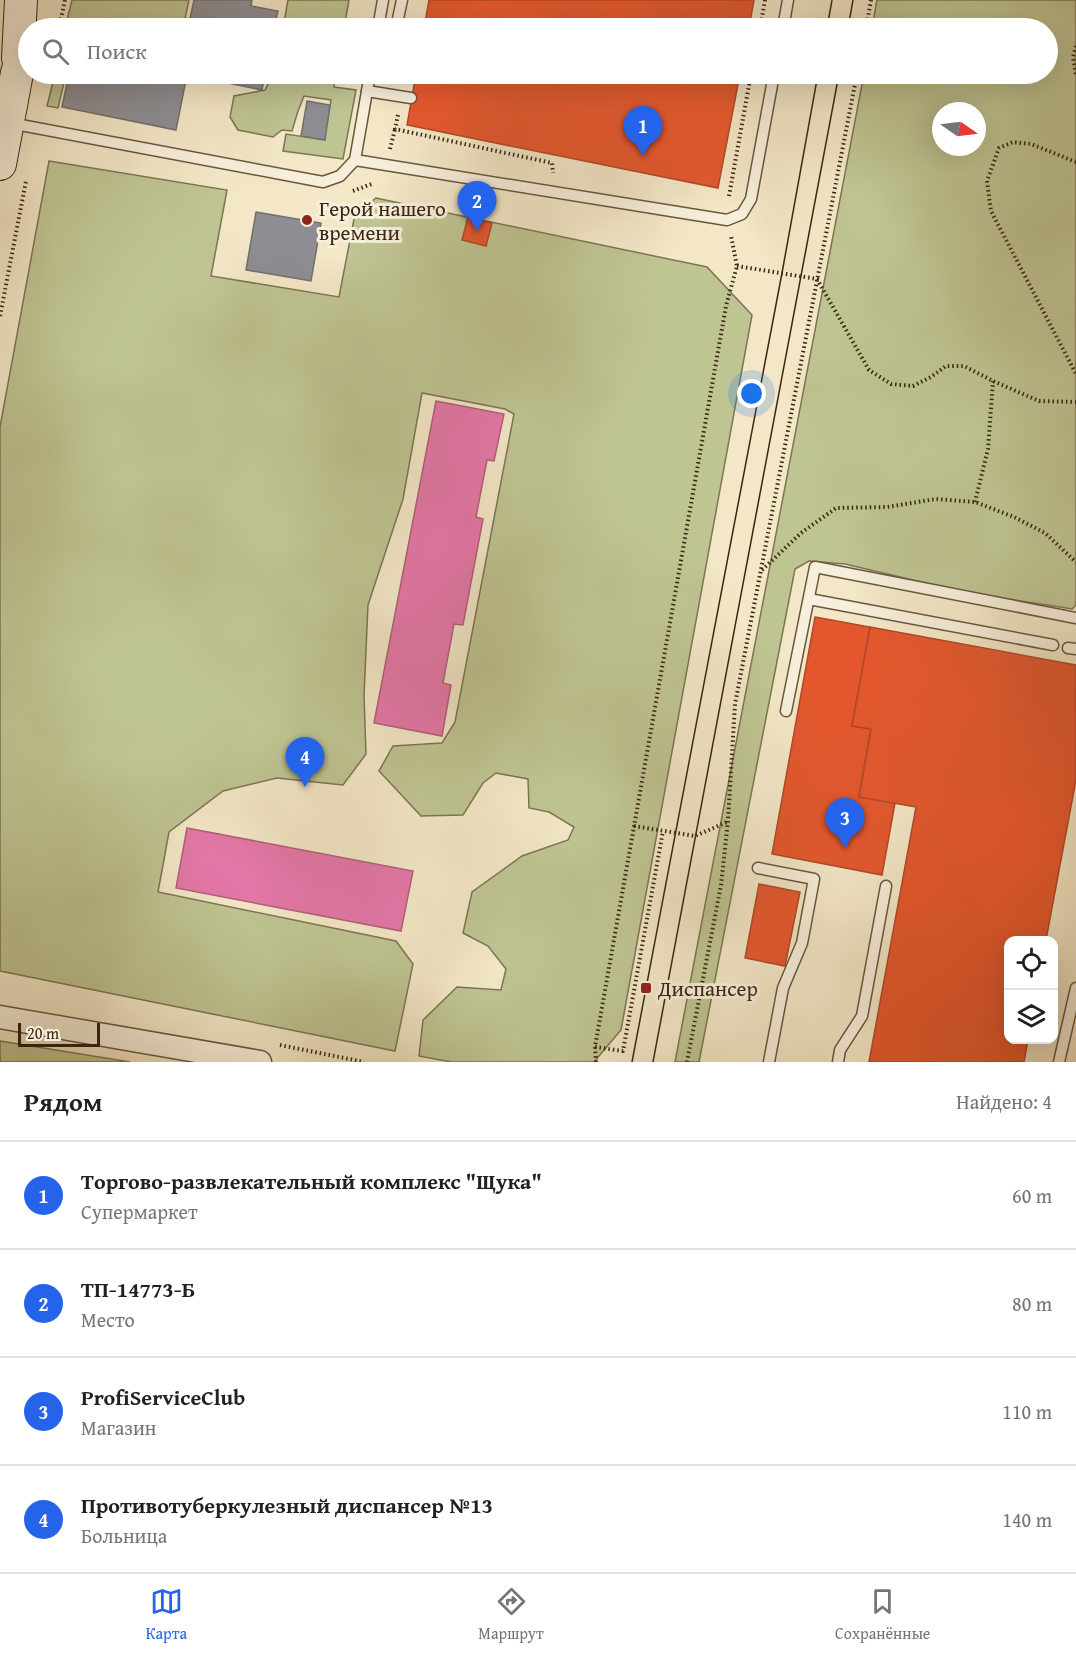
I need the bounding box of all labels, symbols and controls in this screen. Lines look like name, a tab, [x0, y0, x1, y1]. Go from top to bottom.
search box	[18, 18, 1058, 84]
icon: search	[39, 35, 72, 68]
text: Поиск	[87, 35, 147, 67]
north arrow	[932, 102, 986, 156]
pin: 1	[624, 106, 662, 156]
pin: 2	[458, 182, 496, 231]
place label: Герой нашего времени	[319, 193, 446, 248]
marker: Герой нашего времени	[300, 213, 314, 227]
your location	[737, 379, 766, 408]
pin: 4	[286, 738, 324, 787]
pin: 3	[826, 798, 864, 848]
map controls	[1004, 936, 1058, 1044]
button: locate	[1004, 936, 1058, 990]
place label: Диспансер	[657, 973, 758, 1004]
marker: Диспансер	[639, 981, 653, 995]
button: layers	[1004, 990, 1058, 1044]
scale bar	[18, 1020, 100, 1048]
text: 20 m	[27, 1021, 59, 1045]
text: Рядом	[24, 1082, 102, 1121]
text: Найдено: 4	[956, 1087, 1052, 1116]
text: Торгово-развлекательный комплекс "Щука"	[81, 1165, 542, 1197]
text: 1	[38, 1181, 49, 1210]
text: 60 m	[1012, 1181, 1052, 1210]
text: Супермаркет	[81, 1197, 198, 1226]
text: ТП-14773-Б	[81, 1273, 195, 1305]
text: 2	[38, 1289, 49, 1318]
text: 80 m	[1012, 1289, 1052, 1318]
text: Место	[81, 1305, 135, 1334]
text: ProfiServiceClub	[81, 1381, 245, 1413]
text: 3	[38, 1397, 49, 1426]
text: 110 m	[1002, 1397, 1052, 1426]
text: Магазин	[81, 1413, 156, 1442]
text: Противотуберкулезный диспансер №13	[81, 1489, 493, 1521]
text: 4	[38, 1505, 49, 1534]
text: 140 m	[1002, 1505, 1052, 1534]
text: Больница	[81, 1521, 167, 1550]
tab: Карта	[146, 1585, 187, 1645]
tab: Маршрут	[478, 1585, 544, 1645]
tab: Сохранённые	[835, 1585, 930, 1645]

